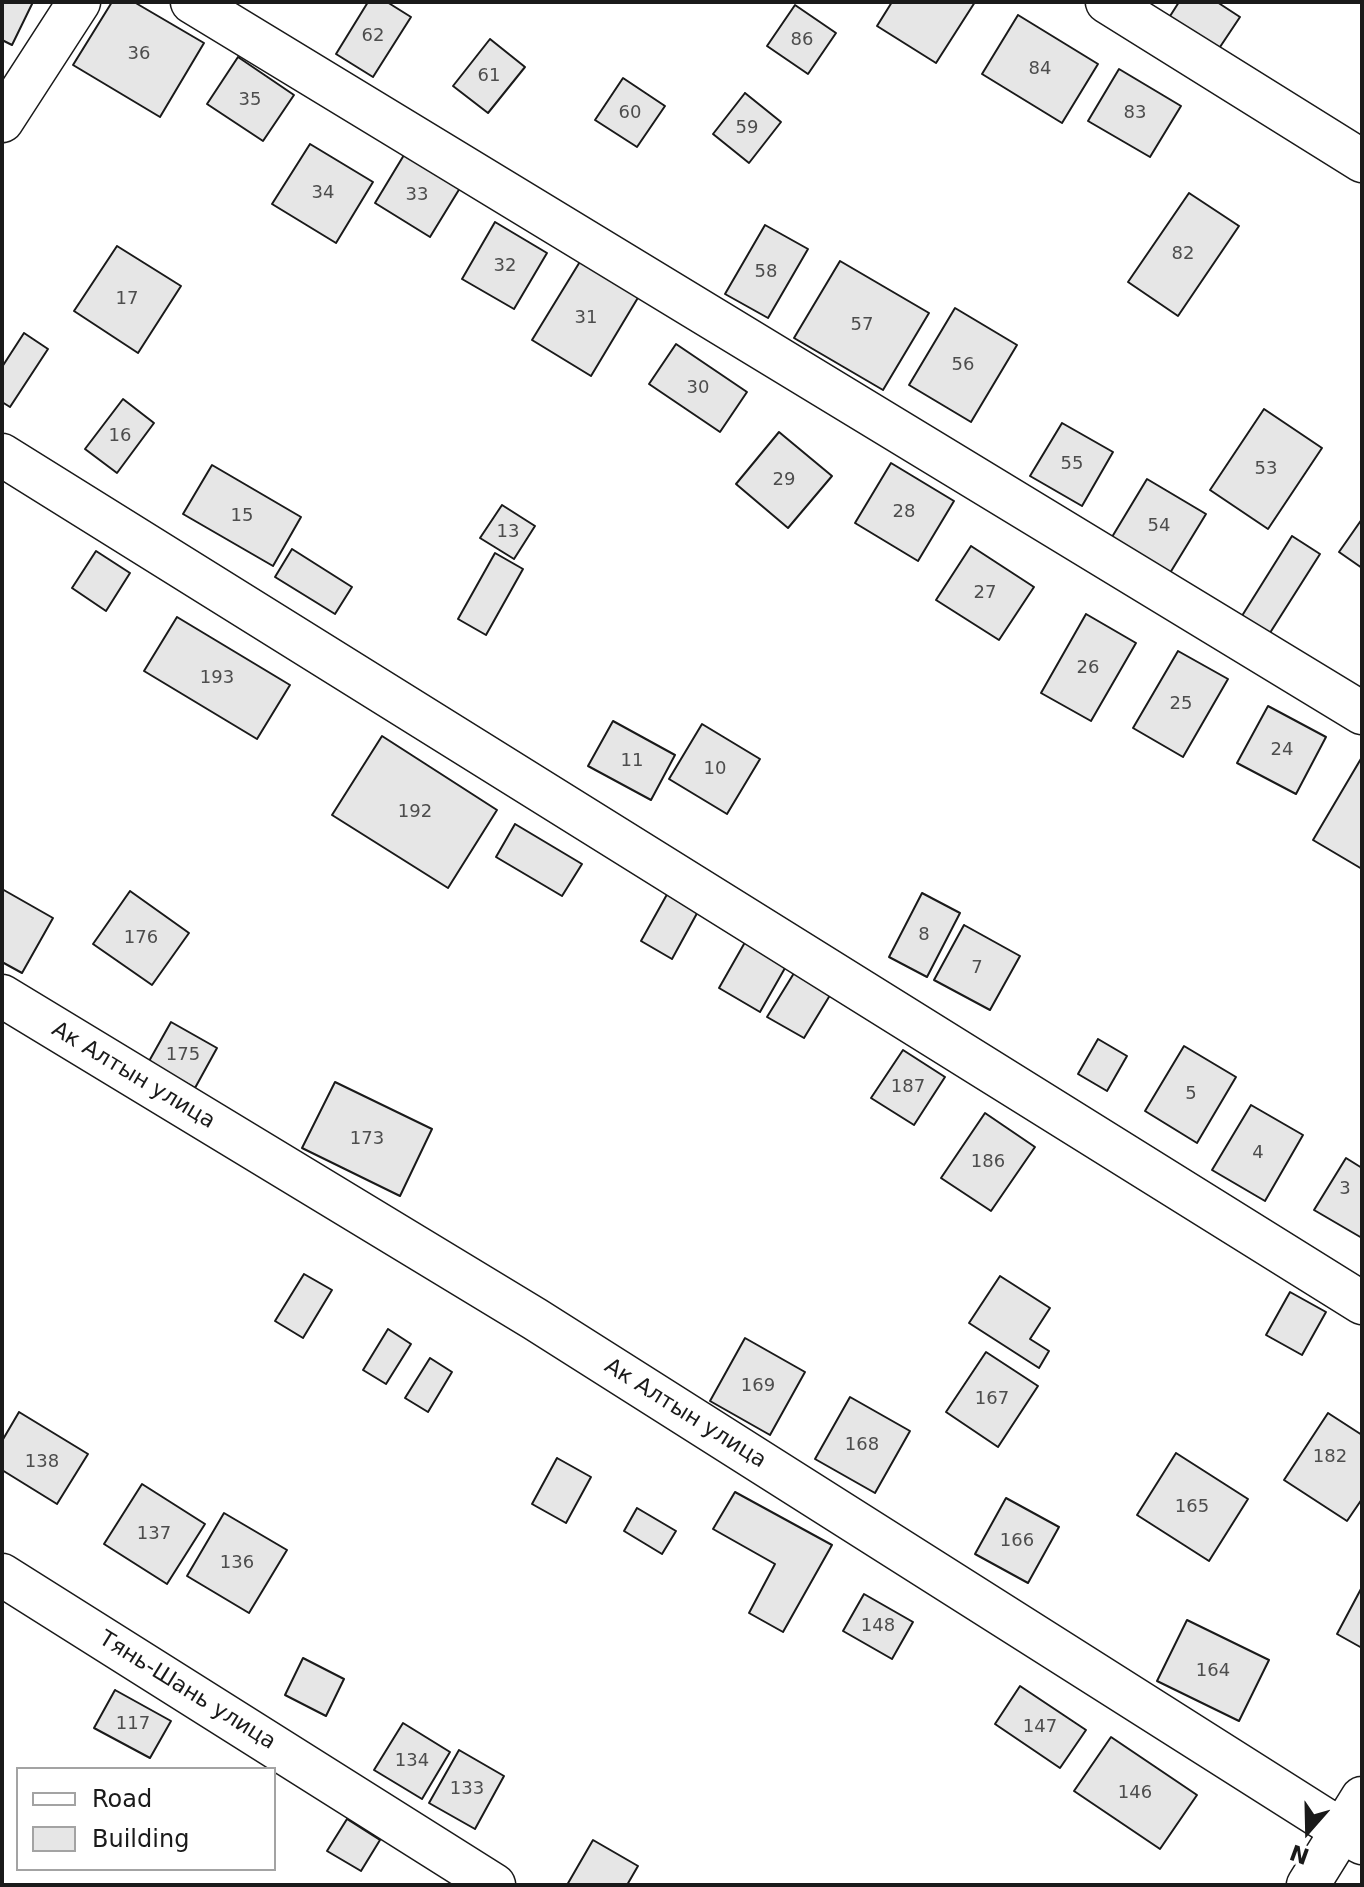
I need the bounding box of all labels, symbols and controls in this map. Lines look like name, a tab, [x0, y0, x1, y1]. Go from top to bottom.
house number: 62	[362, 25, 384, 47]
house number: 86	[791, 29, 813, 51]
house number: 36	[128, 43, 150, 65]
house number: 84	[1029, 58, 1051, 80]
house number: 61	[478, 65, 500, 87]
house number: 35	[239, 89, 261, 111]
house number: 60	[619, 102, 641, 124]
house number: 83	[1124, 102, 1146, 124]
house number: 59	[736, 117, 758, 139]
house number: 34	[312, 182, 334, 204]
house number: 33	[406, 184, 428, 206]
house number: 82	[1172, 243, 1194, 265]
house number: 32	[494, 255, 516, 277]
house number: 58	[755, 261, 777, 283]
house number: 17	[116, 288, 138, 310]
house number: 31	[575, 307, 597, 329]
house number: 57	[851, 314, 873, 336]
house number: 56	[952, 354, 974, 376]
house number: 30	[687, 377, 709, 399]
house number: 16	[109, 425, 131, 447]
house number: 55	[1061, 453, 1083, 475]
house number: 53	[1255, 458, 1277, 480]
house number: 29	[773, 469, 795, 491]
house number: 28	[893, 501, 915, 523]
house number: 15	[231, 505, 253, 527]
house number: 54	[1148, 515, 1170, 537]
house number: 13	[497, 521, 519, 543]
house number: 27	[974, 582, 996, 604]
house number: 26	[1077, 657, 1099, 679]
house number: 193	[200, 667, 234, 689]
house number: 25	[1170, 693, 1192, 715]
house number: 24	[1271, 739, 1293, 761]
house number: 11	[621, 750, 643, 772]
house number: 10	[704, 758, 726, 780]
house number: 192	[398, 801, 432, 823]
house number: 8	[918, 924, 930, 946]
house number: 176	[124, 927, 158, 949]
house number: 7	[971, 957, 983, 979]
street label: Ак Алтын улица	[47, 1017, 219, 1135]
house number: 175	[166, 1044, 200, 1066]
house number: 187	[891, 1076, 925, 1098]
house number: 5	[1185, 1083, 1197, 1105]
house number: 173	[350, 1128, 384, 1150]
house number: 4	[1252, 1142, 1264, 1164]
house number: 186	[971, 1151, 1005, 1173]
house number: 3	[1339, 1178, 1351, 1200]
street label: Ак Алтын улица	[599, 1354, 771, 1474]
house number: 169	[741, 1375, 775, 1397]
house number: 167	[975, 1388, 1009, 1410]
house number: 168	[845, 1434, 879, 1456]
house number: 182	[1313, 1446, 1347, 1468]
house number: 138	[25, 1451, 59, 1473]
house number: 165	[1175, 1496, 1209, 1518]
house number: 137	[137, 1523, 171, 1545]
house number: 166	[1000, 1530, 1034, 1552]
house number: 136	[220, 1552, 254, 1574]
house number: 148	[861, 1615, 895, 1637]
street label: Тянь-Шань улица	[94, 1626, 280, 1756]
house number: 164	[1196, 1660, 1230, 1682]
house number: 117	[116, 1713, 150, 1735]
house number: 147	[1023, 1716, 1057, 1738]
house number: 134	[395, 1750, 429, 1772]
legend	[16, 1767, 276, 1871]
house number: 133	[450, 1778, 484, 1800]
house number: 146	[1118, 1782, 1152, 1804]
text: Road	[92, 1785, 152, 1813]
north arrow	[1268, 1791, 1348, 1871]
text: Building	[92, 1825, 189, 1853]
text: N	[1287, 1839, 1313, 1869]

